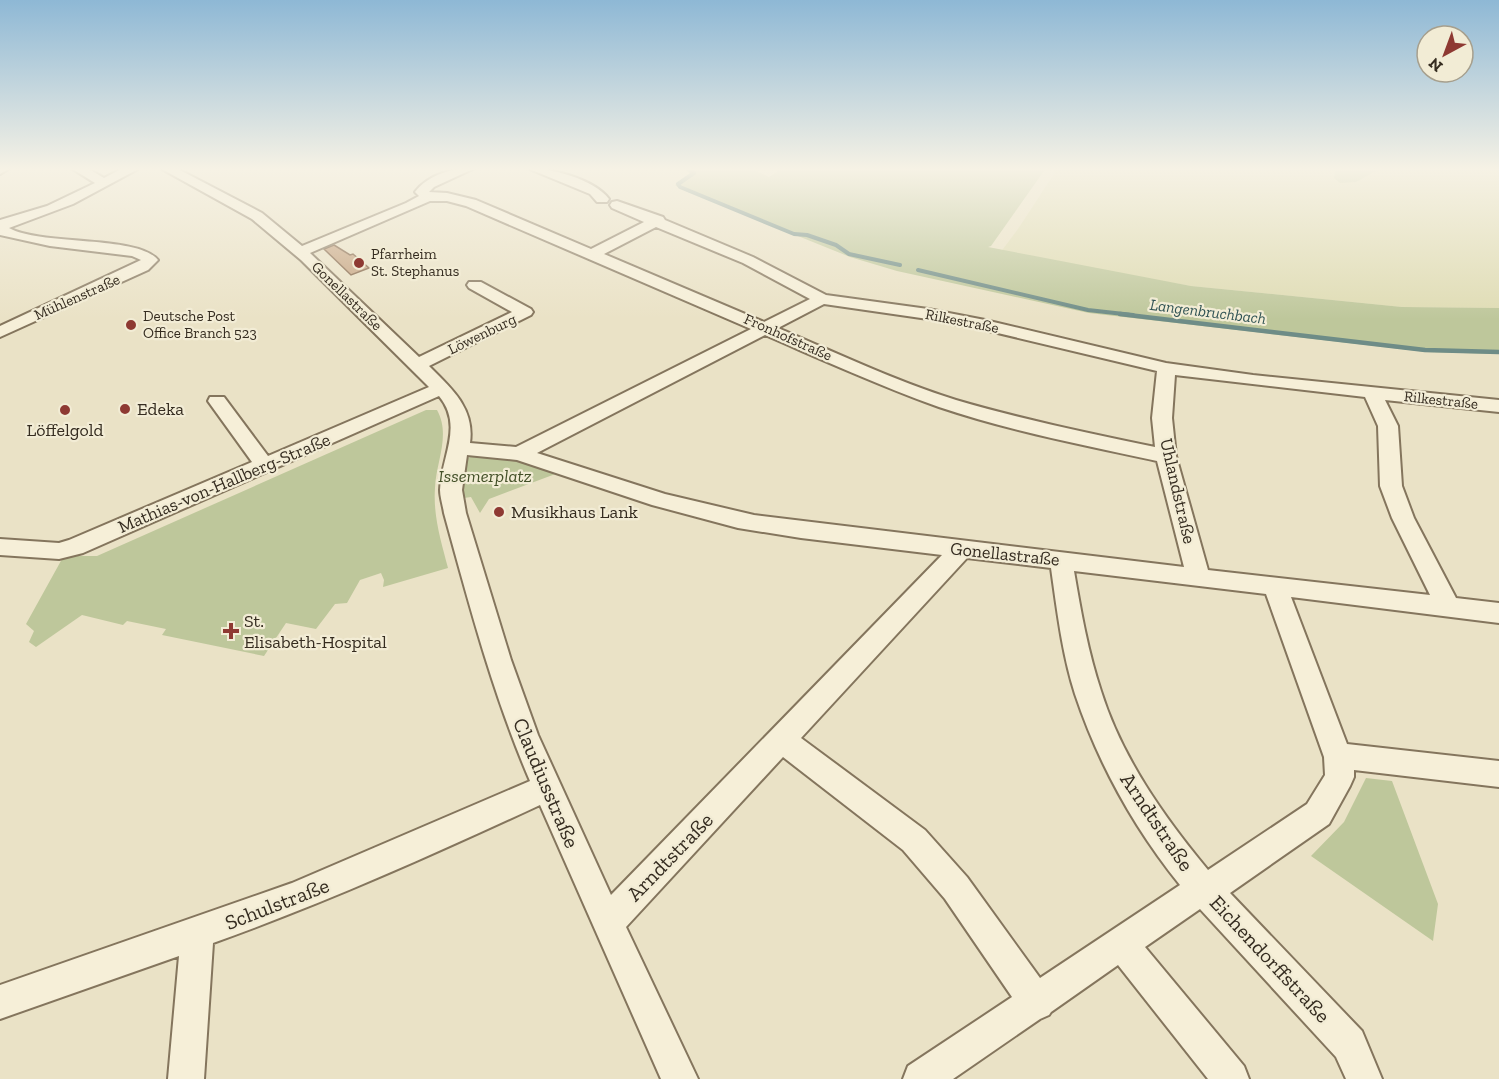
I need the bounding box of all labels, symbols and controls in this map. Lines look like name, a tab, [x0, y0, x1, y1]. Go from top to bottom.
north arrow	[1415, 24, 1475, 84]
text: N	[1425, 54, 1446, 76]
place label: Pfarrheim St. Stephanus	[371, 245, 459, 280]
marker: Pfarrheim St. Stephanus	[352, 256, 366, 270]
street label: Gonellastraße	[308, 258, 386, 334]
street label: Mühlenstraße	[31, 270, 123, 324]
water label: Langenbruchbach	[1149, 295, 1267, 328]
street label: Rilkestraße	[924, 305, 1000, 337]
place label: Deutsche Post Office Branch 523	[143, 307, 257, 342]
street label: Löwenburg	[445, 310, 519, 358]
street label: Fronhofstraße	[741, 310, 835, 364]
marker: Deutsche Post Office Branch 523	[124, 318, 138, 332]
street label: Rilkestraße	[1403, 387, 1479, 413]
place label: Edeka	[137, 398, 184, 420]
marker: Edeka	[118, 402, 132, 416]
marker: Löffelgold	[58, 403, 72, 417]
place label: Löffelgold	[26, 419, 104, 441]
street label: Mathias-von-Hallberg-Straße	[115, 428, 333, 538]
street label: Uhlandstraße	[1155, 436, 1201, 546]
park label: Issemerplatz	[438, 465, 532, 487]
place label: Musikhaus Lank	[511, 501, 639, 523]
marker: Musikhaus Lank	[492, 505, 506, 519]
street label: Gonellastraße	[949, 537, 1061, 571]
place label: St. Elisabeth-Hospital	[244, 610, 387, 653]
marker: St. Elisabeth-Hospital	[222, 622, 240, 640]
street label: Claudiusstraße	[508, 714, 585, 852]
street label: Arndtstraße	[1115, 768, 1200, 876]
street label: Arndtstraße	[621, 807, 718, 906]
street label: Schulstraße	[221, 872, 333, 935]
street label: Eichendorffstraße	[1205, 890, 1336, 1028]

